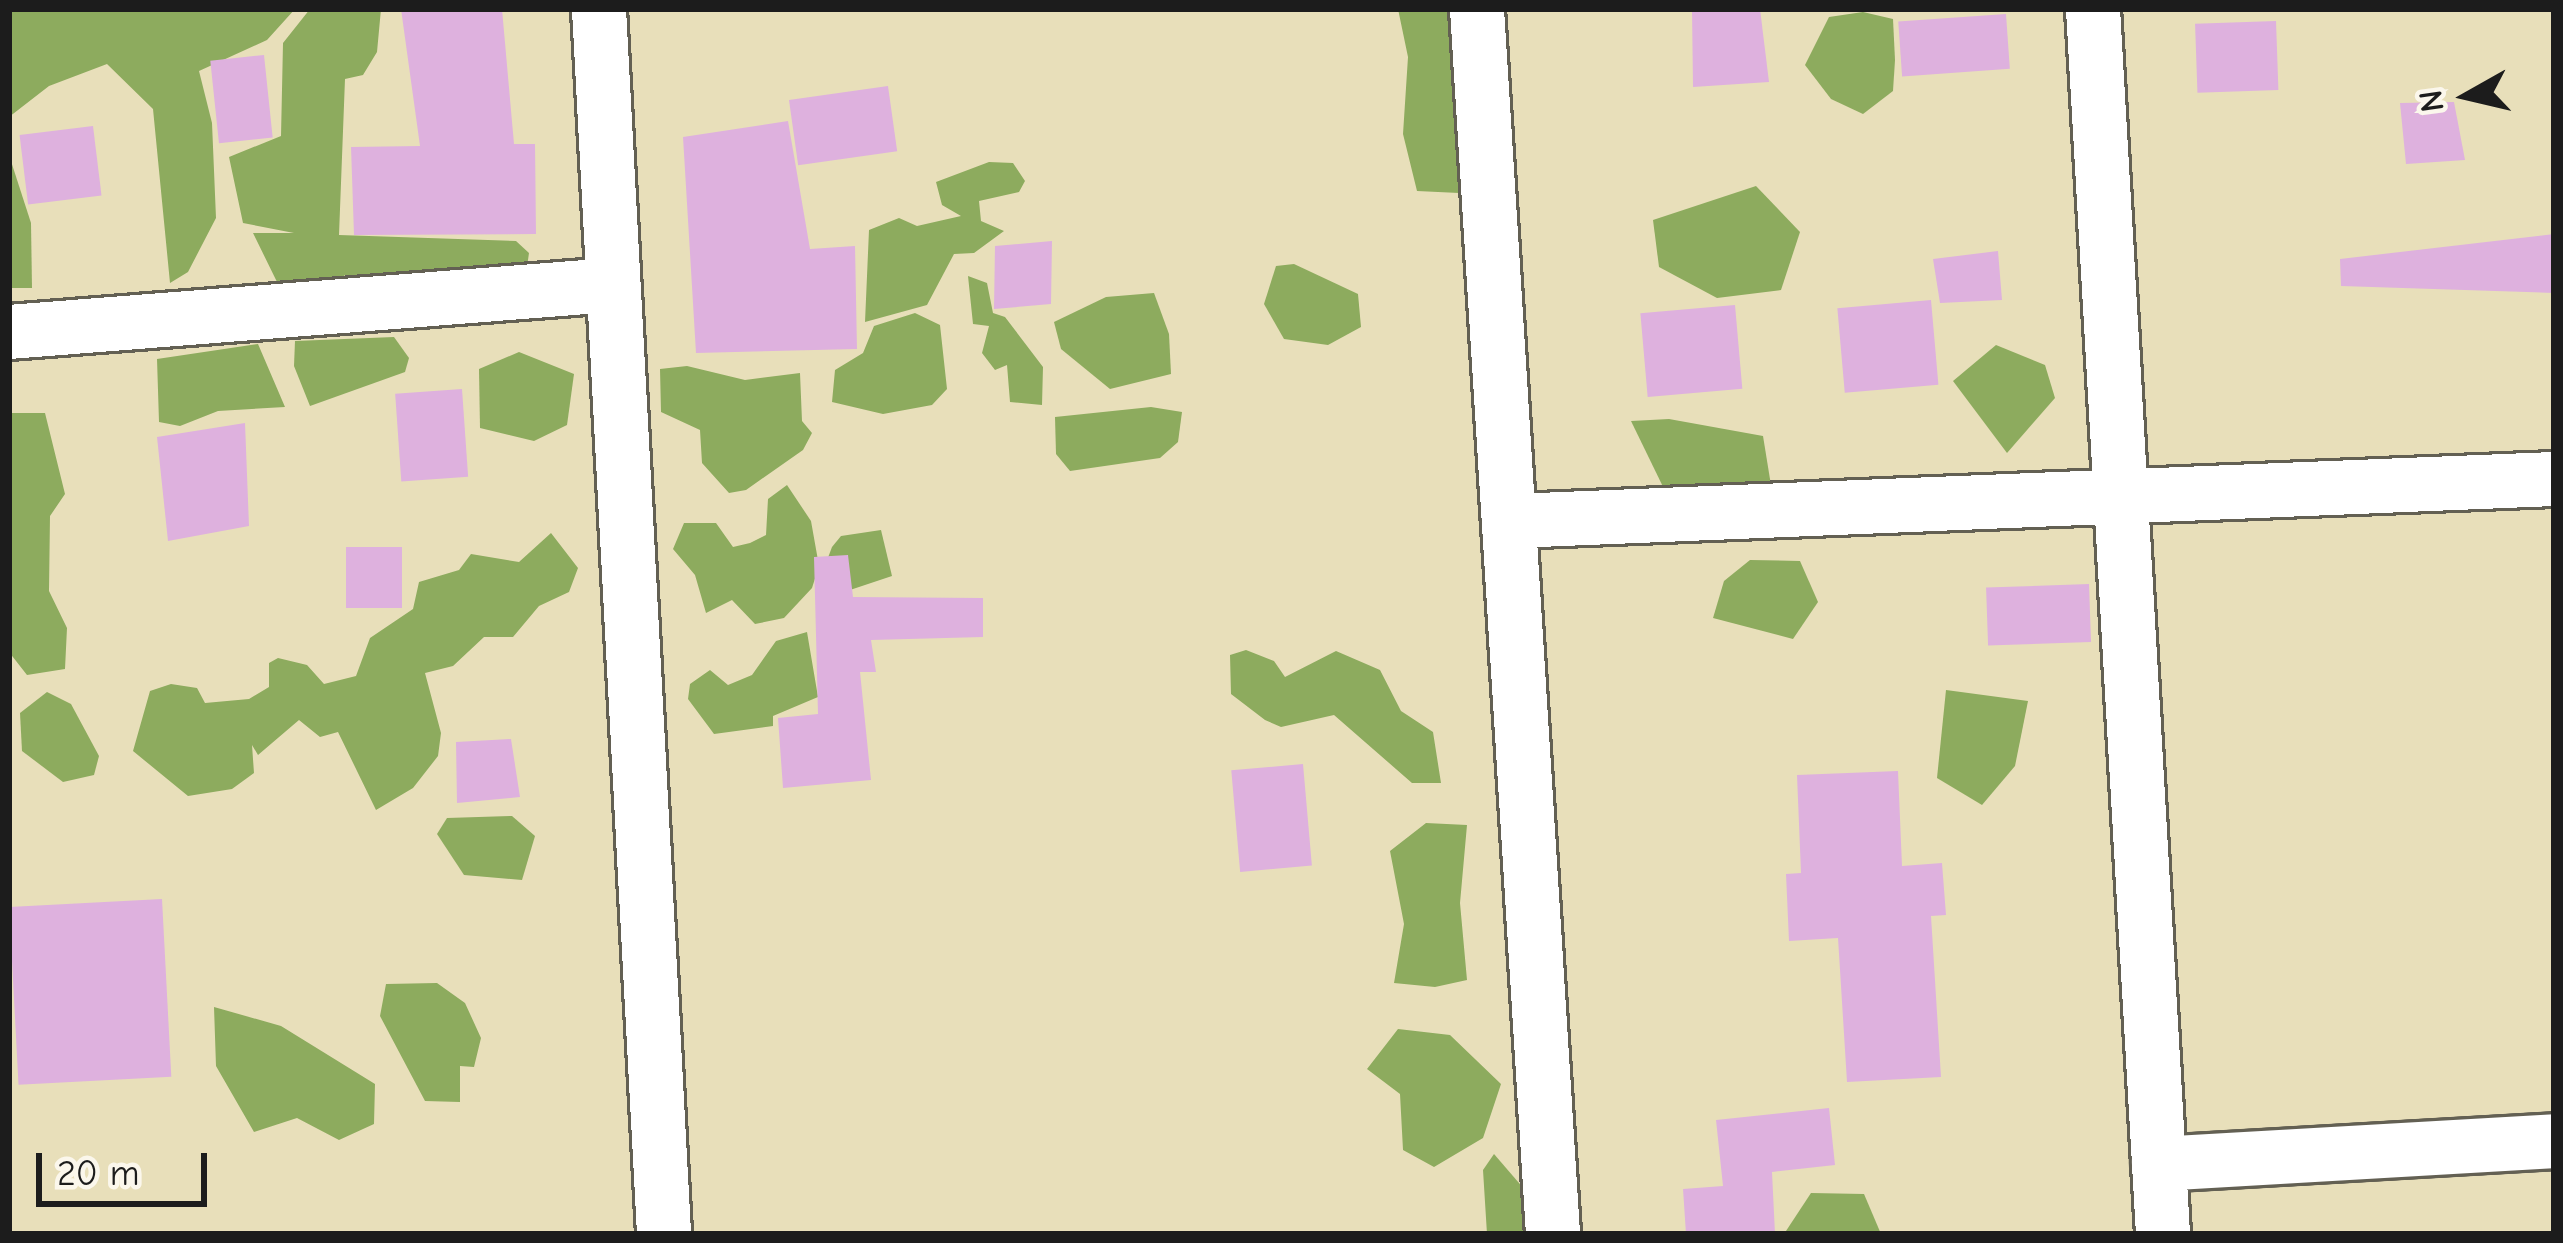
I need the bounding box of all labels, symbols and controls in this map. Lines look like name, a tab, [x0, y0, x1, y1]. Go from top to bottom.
north arrow	[2407, 36, 2527, 156]
text: N	[2411, 88, 2452, 114]
scale bar	[42, 1129, 213, 1203]
text: 20 m	[57, 1153, 140, 1194]

